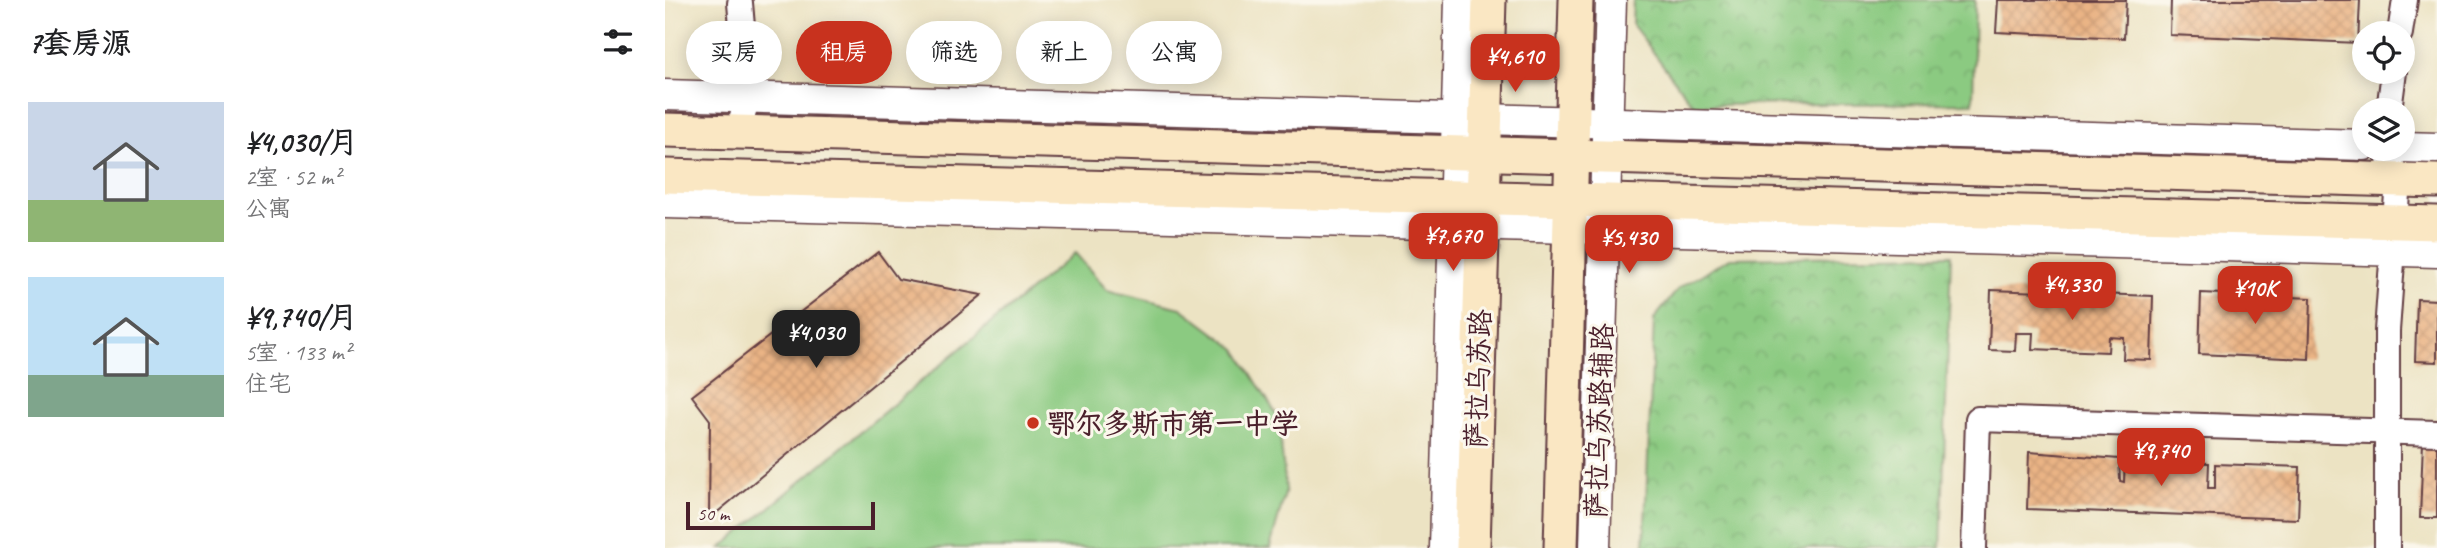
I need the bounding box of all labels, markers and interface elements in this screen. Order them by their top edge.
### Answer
chip: 买房 [686,21,782,84]
chip: 租房 [796,21,892,84]
chip: 筛选 [906,21,1002,84]
chip: 新上 [1016,21,1112,84]
chip: 公寓 [1126,21,1222,84]
map controls [2352,21,2415,161]
button: locate [2352,21,2415,84]
icon: filters [599,23,637,61]
text: 7套房源 [28,24,131,62]
pin: ¥4,610 [1458,34,1572,94]
text: ¥4,610 [1487,42,1543,71]
button: layers [2352,98,2415,161]
text: ¥4,030/月 [245,123,358,161]
icon: home [84,130,168,214]
text: 2室 · 52 m² [245,163,340,192]
text: 公寓 [245,194,291,223]
pin: ¥7,670 [1396,214,1510,273]
pin: ¥5,430 [1572,216,1686,275]
text: ¥7,670 [1425,221,1481,250]
text: ¥5,430 [1601,223,1657,252]
pin: ¥4,330 [2015,262,2129,322]
pin: ¥10K [2214,266,2296,326]
text: ¥4,330 [2044,270,2100,299]
text: ¥10K [2234,274,2276,303]
text: ¥9,740/月 [245,298,358,336]
icon: home [84,305,168,389]
street label: 萨拉乌苏路 [1458,308,1498,450]
pin: ¥4,030 [759,310,873,370]
text: ¥4,030 [788,318,844,347]
street label: 萨拉乌苏路辅路 [1578,322,1620,520]
text: 5室 · 133 m² [245,338,351,367]
text: 住宅 [245,369,291,398]
place label: 鄂尔多斯市第一中学 [1047,406,1299,441]
marker: 鄂尔多斯市第一中学 [1025,415,1041,431]
pin: ¥9,740 [2104,428,2218,488]
text: ¥9,740 [2133,436,2189,465]
scale bar [686,499,875,531]
text: 50 m [697,502,729,526]

